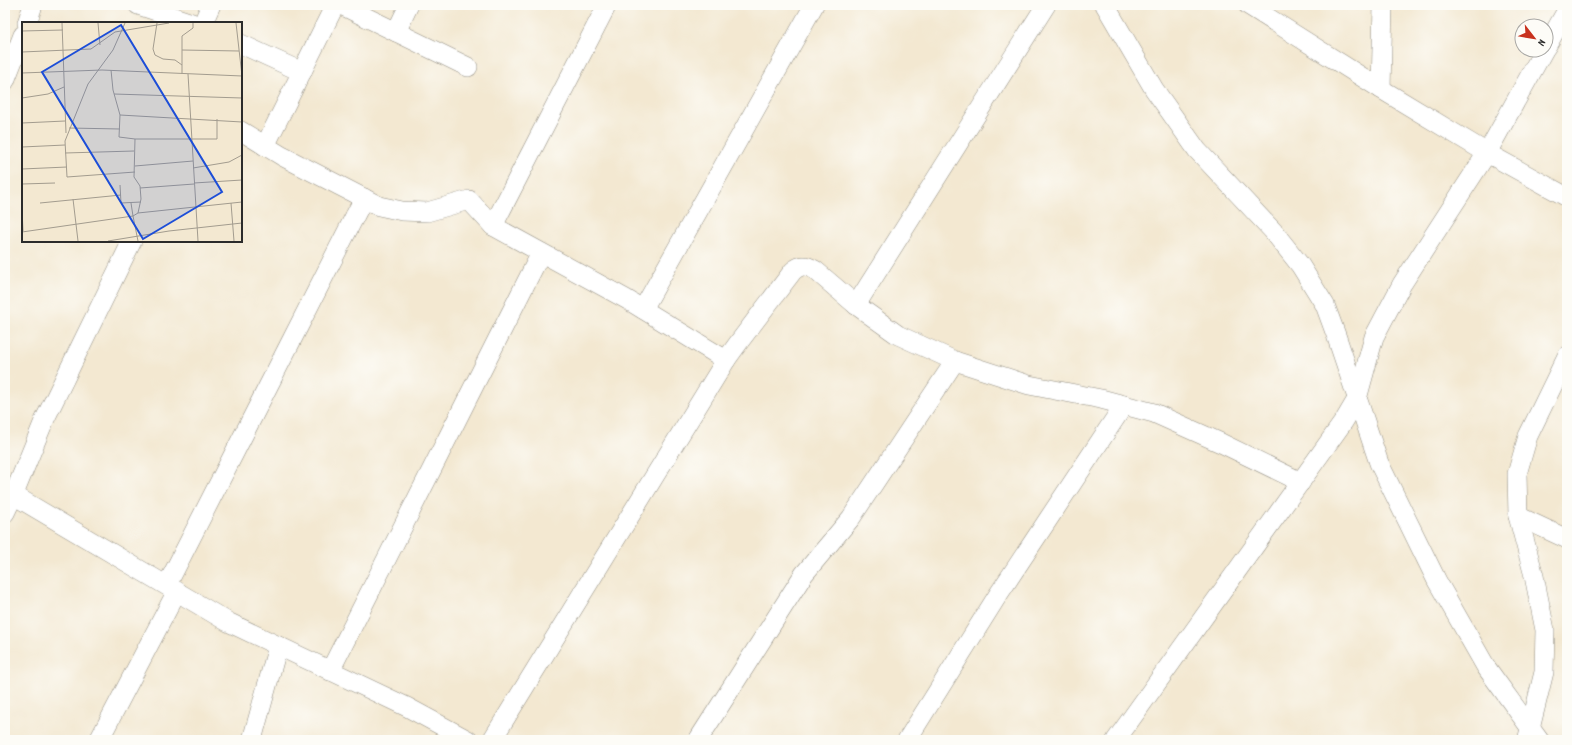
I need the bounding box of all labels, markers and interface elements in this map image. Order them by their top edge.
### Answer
north arrow [1514,18,1554,58]
inset map [22,22,242,242]
text: N [1532,36,1549,49]

